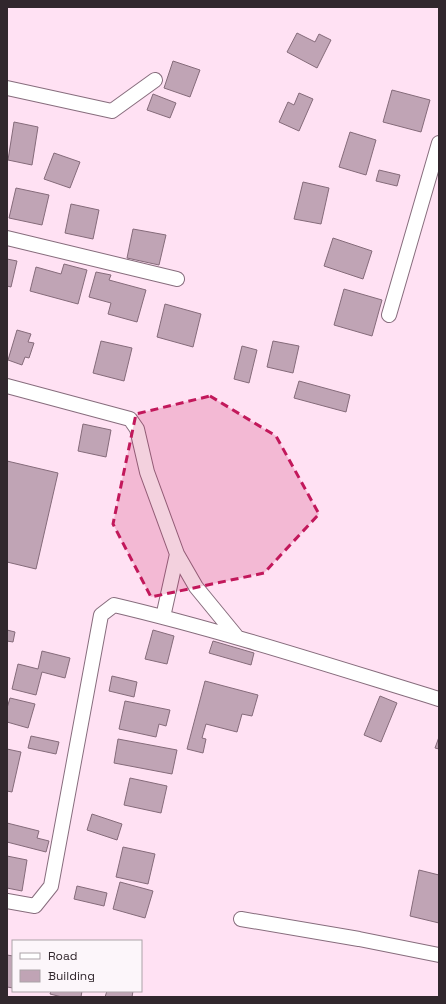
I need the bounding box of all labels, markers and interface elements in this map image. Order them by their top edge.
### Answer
legend [12,940,142,992]
text: Road [48,948,77,964]
text: Building [48,968,95,984]

